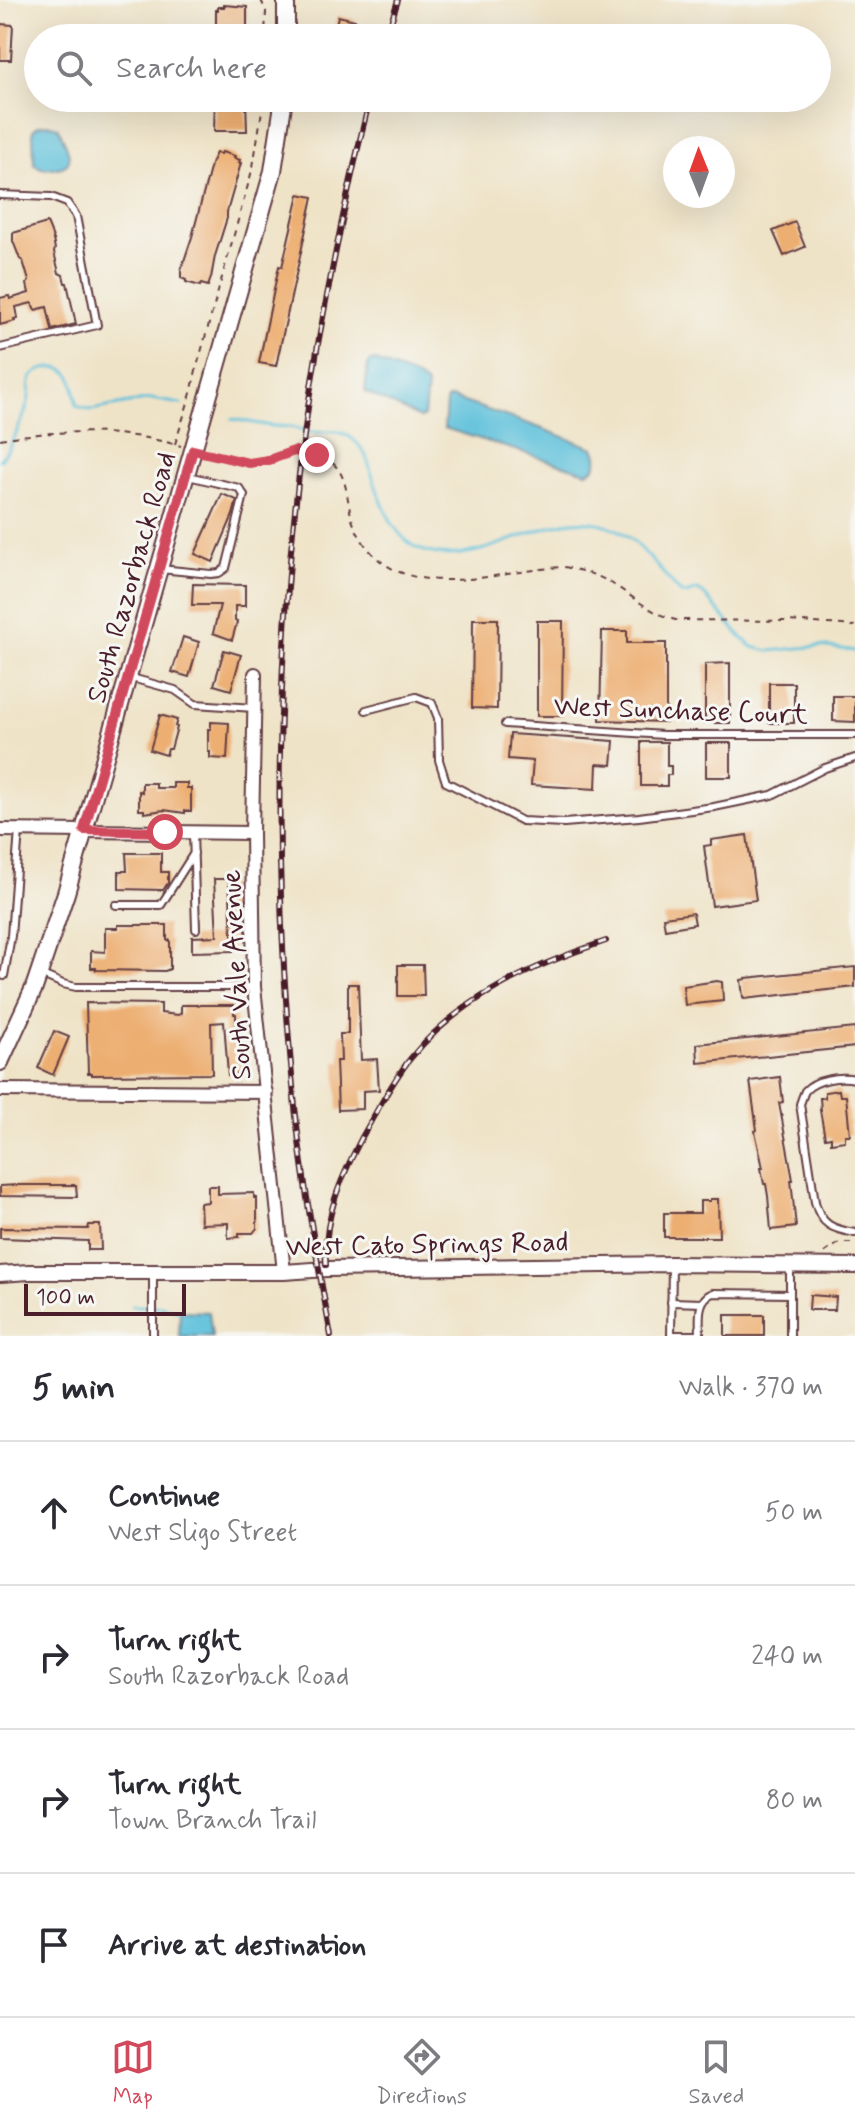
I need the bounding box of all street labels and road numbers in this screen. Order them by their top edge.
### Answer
street label: South Razorback Road [79,448,186,708]
street label: West Sunchase Court [553,689,809,734]
street label: South Vale Avenue [214,869,261,1081]
street label: West Cato Springs Road [285,1225,569,1266]

